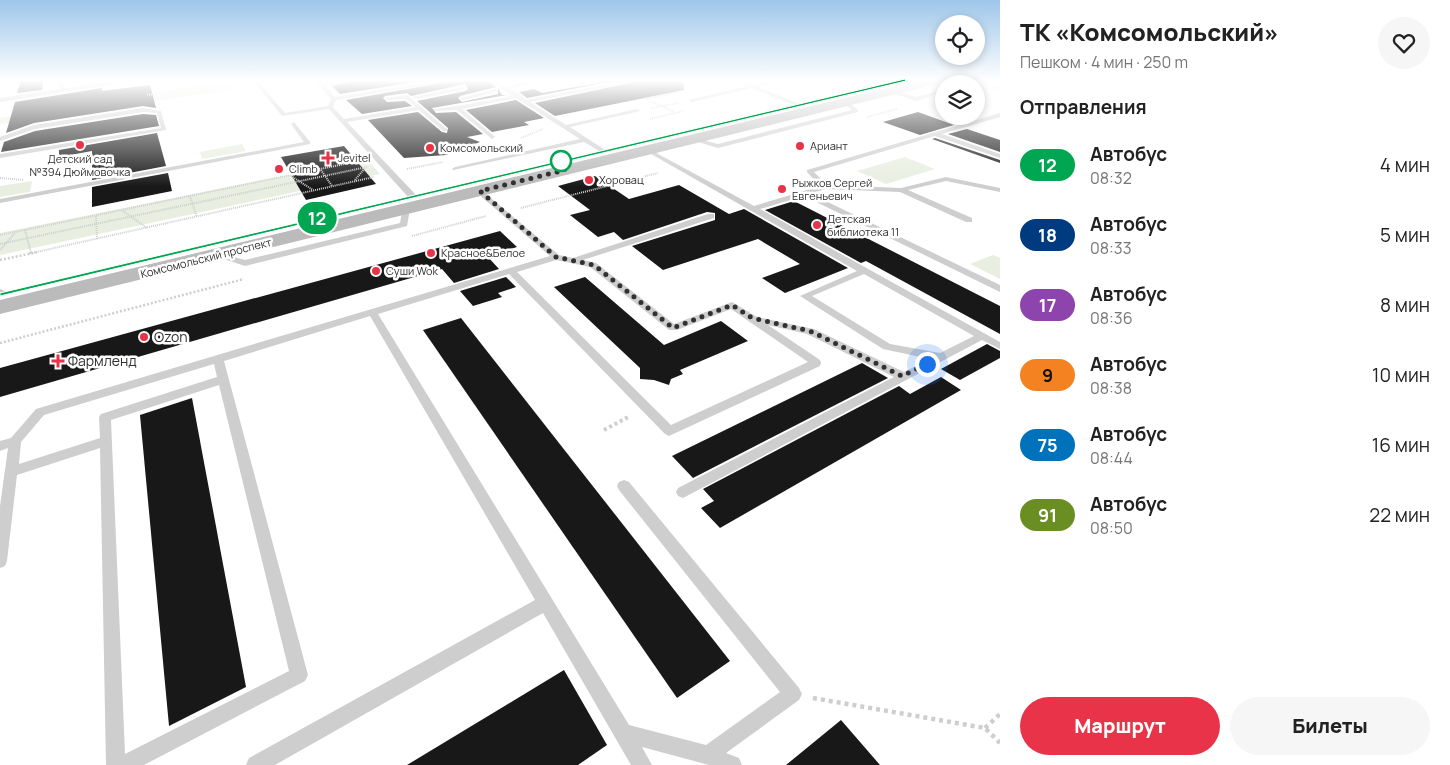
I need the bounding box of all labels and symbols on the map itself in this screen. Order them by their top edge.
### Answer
place label: Ариант [810,138,848,153]
marker: Детский сад №394 Дюймовочка [74,139,86,151]
place label: Комсомольский [440,140,523,155]
marker: Ариант [794,140,806,152]
marker: Комсомольский [424,142,436,154]
place label: Jevitel [338,150,371,165]
unlabelled marker [550,150,572,172]
place label: Детский сад №394 Дюймовочка [30,151,130,179]
marker: Jevitel [322,152,334,164]
place label: Climb [289,161,318,176]
marker: Climb [273,163,285,175]
place label: Хоровац [599,172,644,187]
marker: Хоровац [583,174,595,186]
place label: Рыжков Сергей Евгеньевич [792,175,872,203]
marker: Рыжков Сергей Евгеньевич [776,183,788,195]
line badge: 12 [294,202,340,234]
place label: Детская библиотека 11 [827,211,899,239]
marker: Детская библиотека 11 [811,219,823,231]
street label: Комсомольский проспект [139,234,273,281]
place label: Красное&Белое [441,245,526,260]
marker: Красное&Белое [425,247,437,259]
place label: Суши Wok [386,263,439,278]
marker: Суши Wok [370,265,382,277]
place label: Ozon [154,327,188,346]
marker: Ozon [138,331,150,343]
place label: Фармленд [68,351,137,370]
your location [915,352,940,377]
marker: Фармленд [52,355,64,367]

